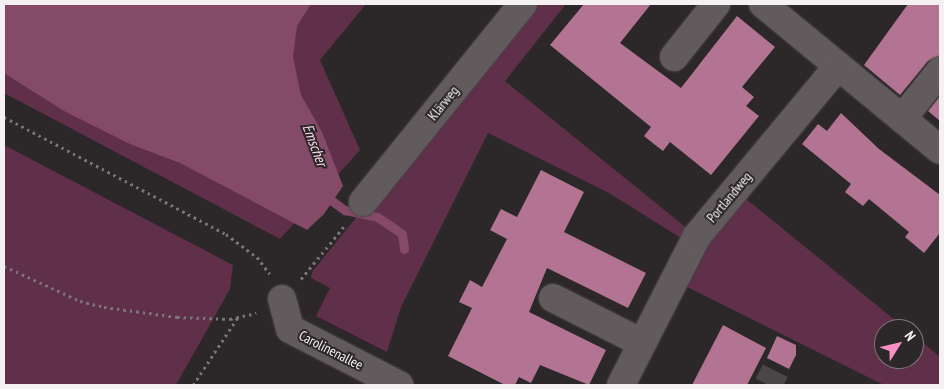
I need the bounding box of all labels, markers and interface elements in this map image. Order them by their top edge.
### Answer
street label: Klärweg [424,82,462,124]
water label: Emscher [299,121,331,169]
street label: Portlandweg [703,168,755,226]
north arrow [874,319,924,369]
street label: Carolinenallee [296,327,366,373]
text: N [901,327,920,344]

